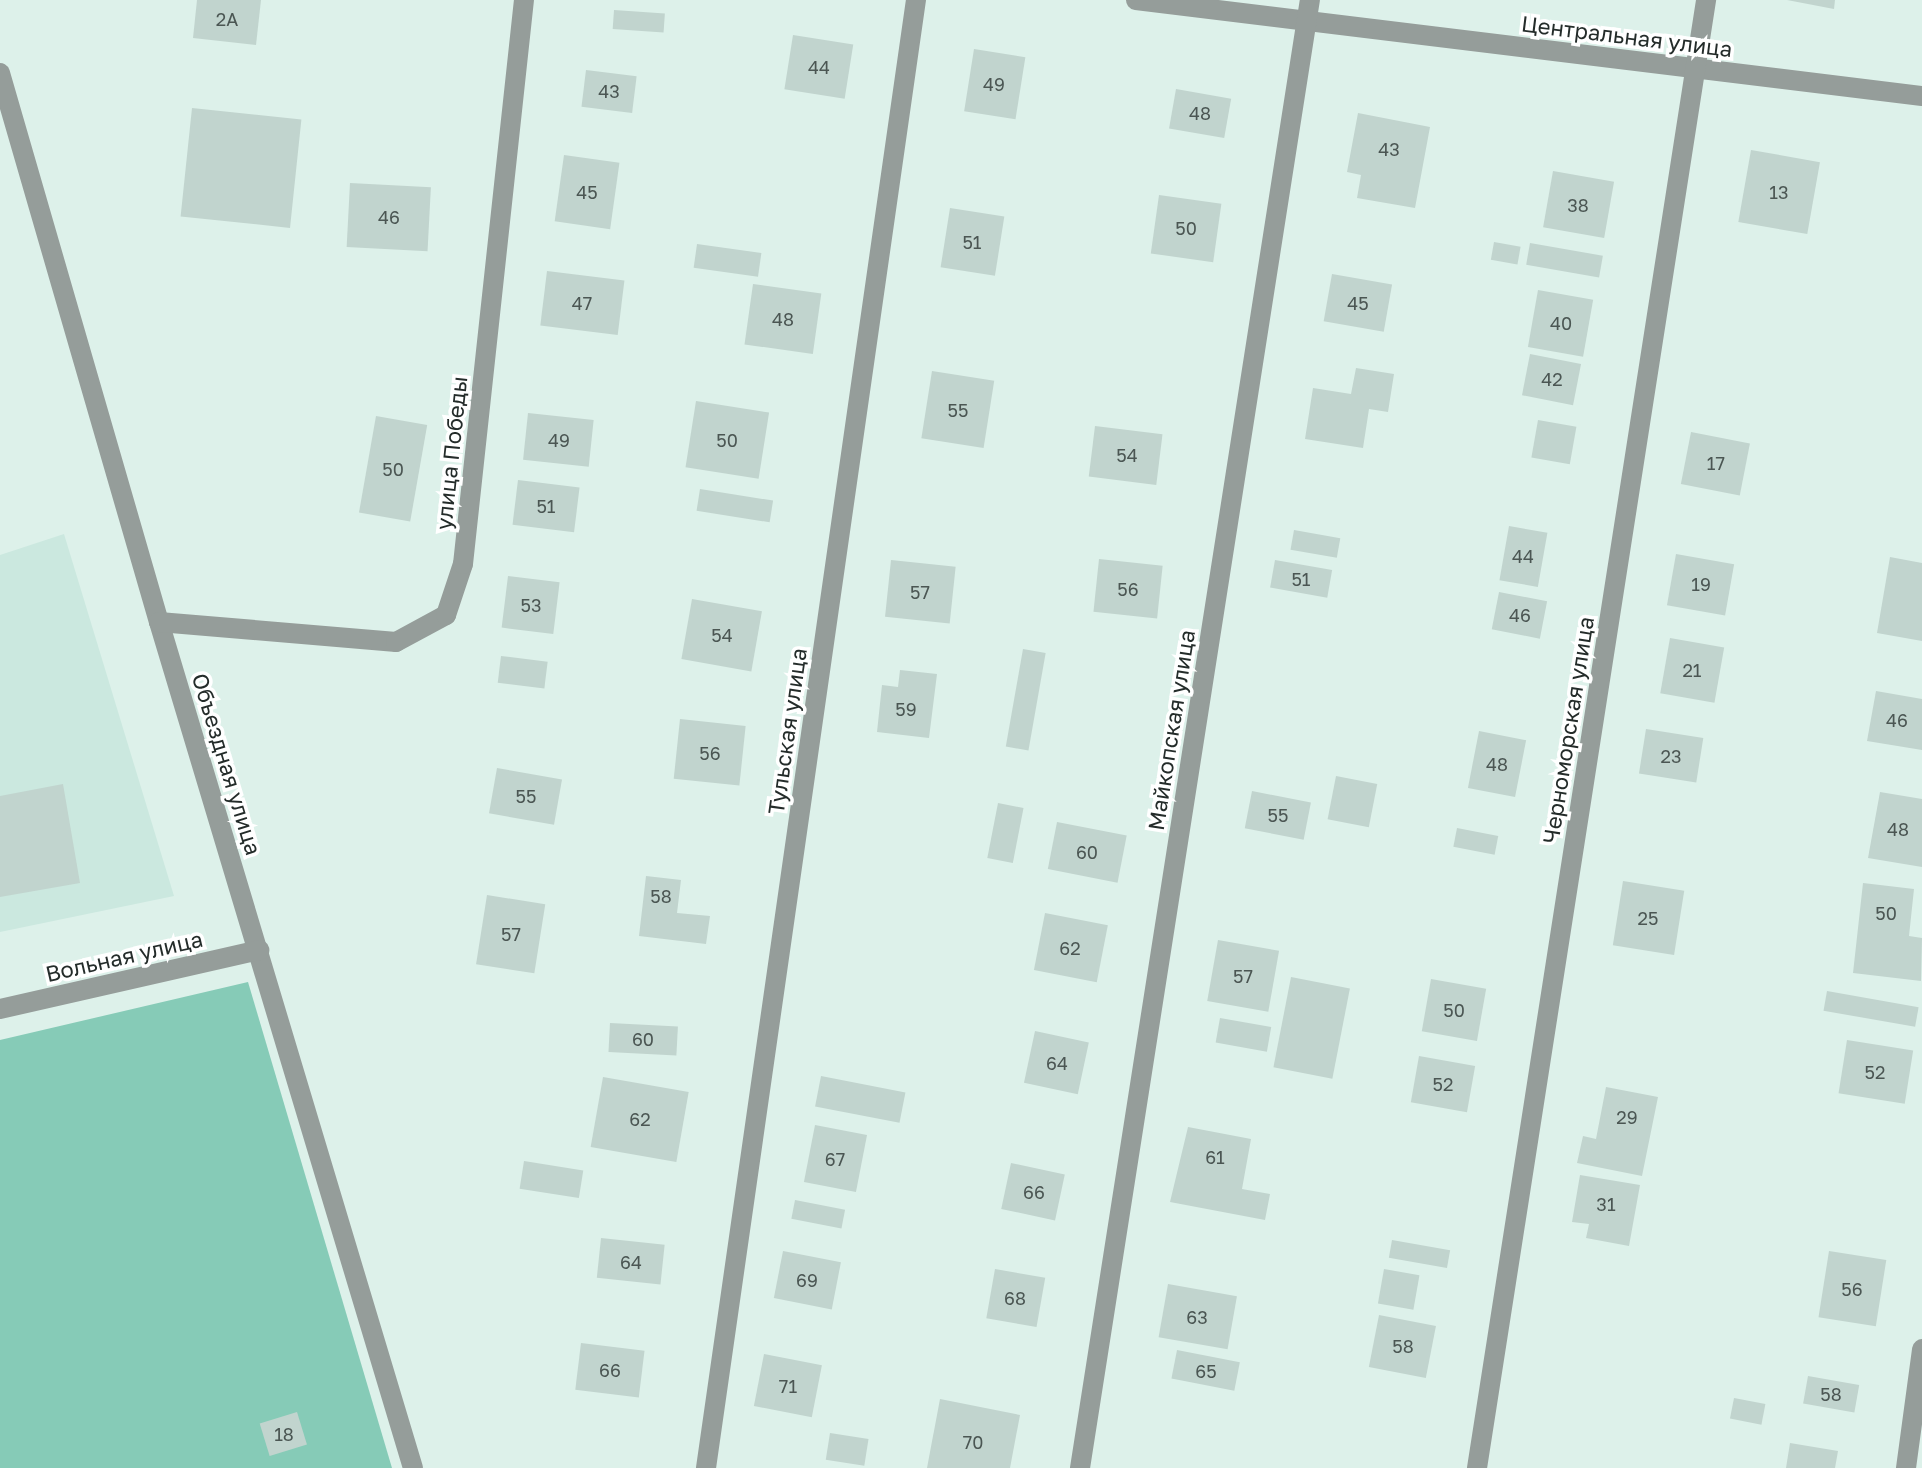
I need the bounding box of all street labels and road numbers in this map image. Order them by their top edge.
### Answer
street label: Центральная улица [1520,10,1734,62]
street label: улица Победы [430,375,472,531]
street label: Черноморская улица [1537,615,1599,845]
street label: Майкопская улица [1142,628,1200,832]
street label: Тульская улица [762,646,812,816]
street label: Объездная улица [187,670,267,858]
street label: Вольная улица [43,925,205,987]

